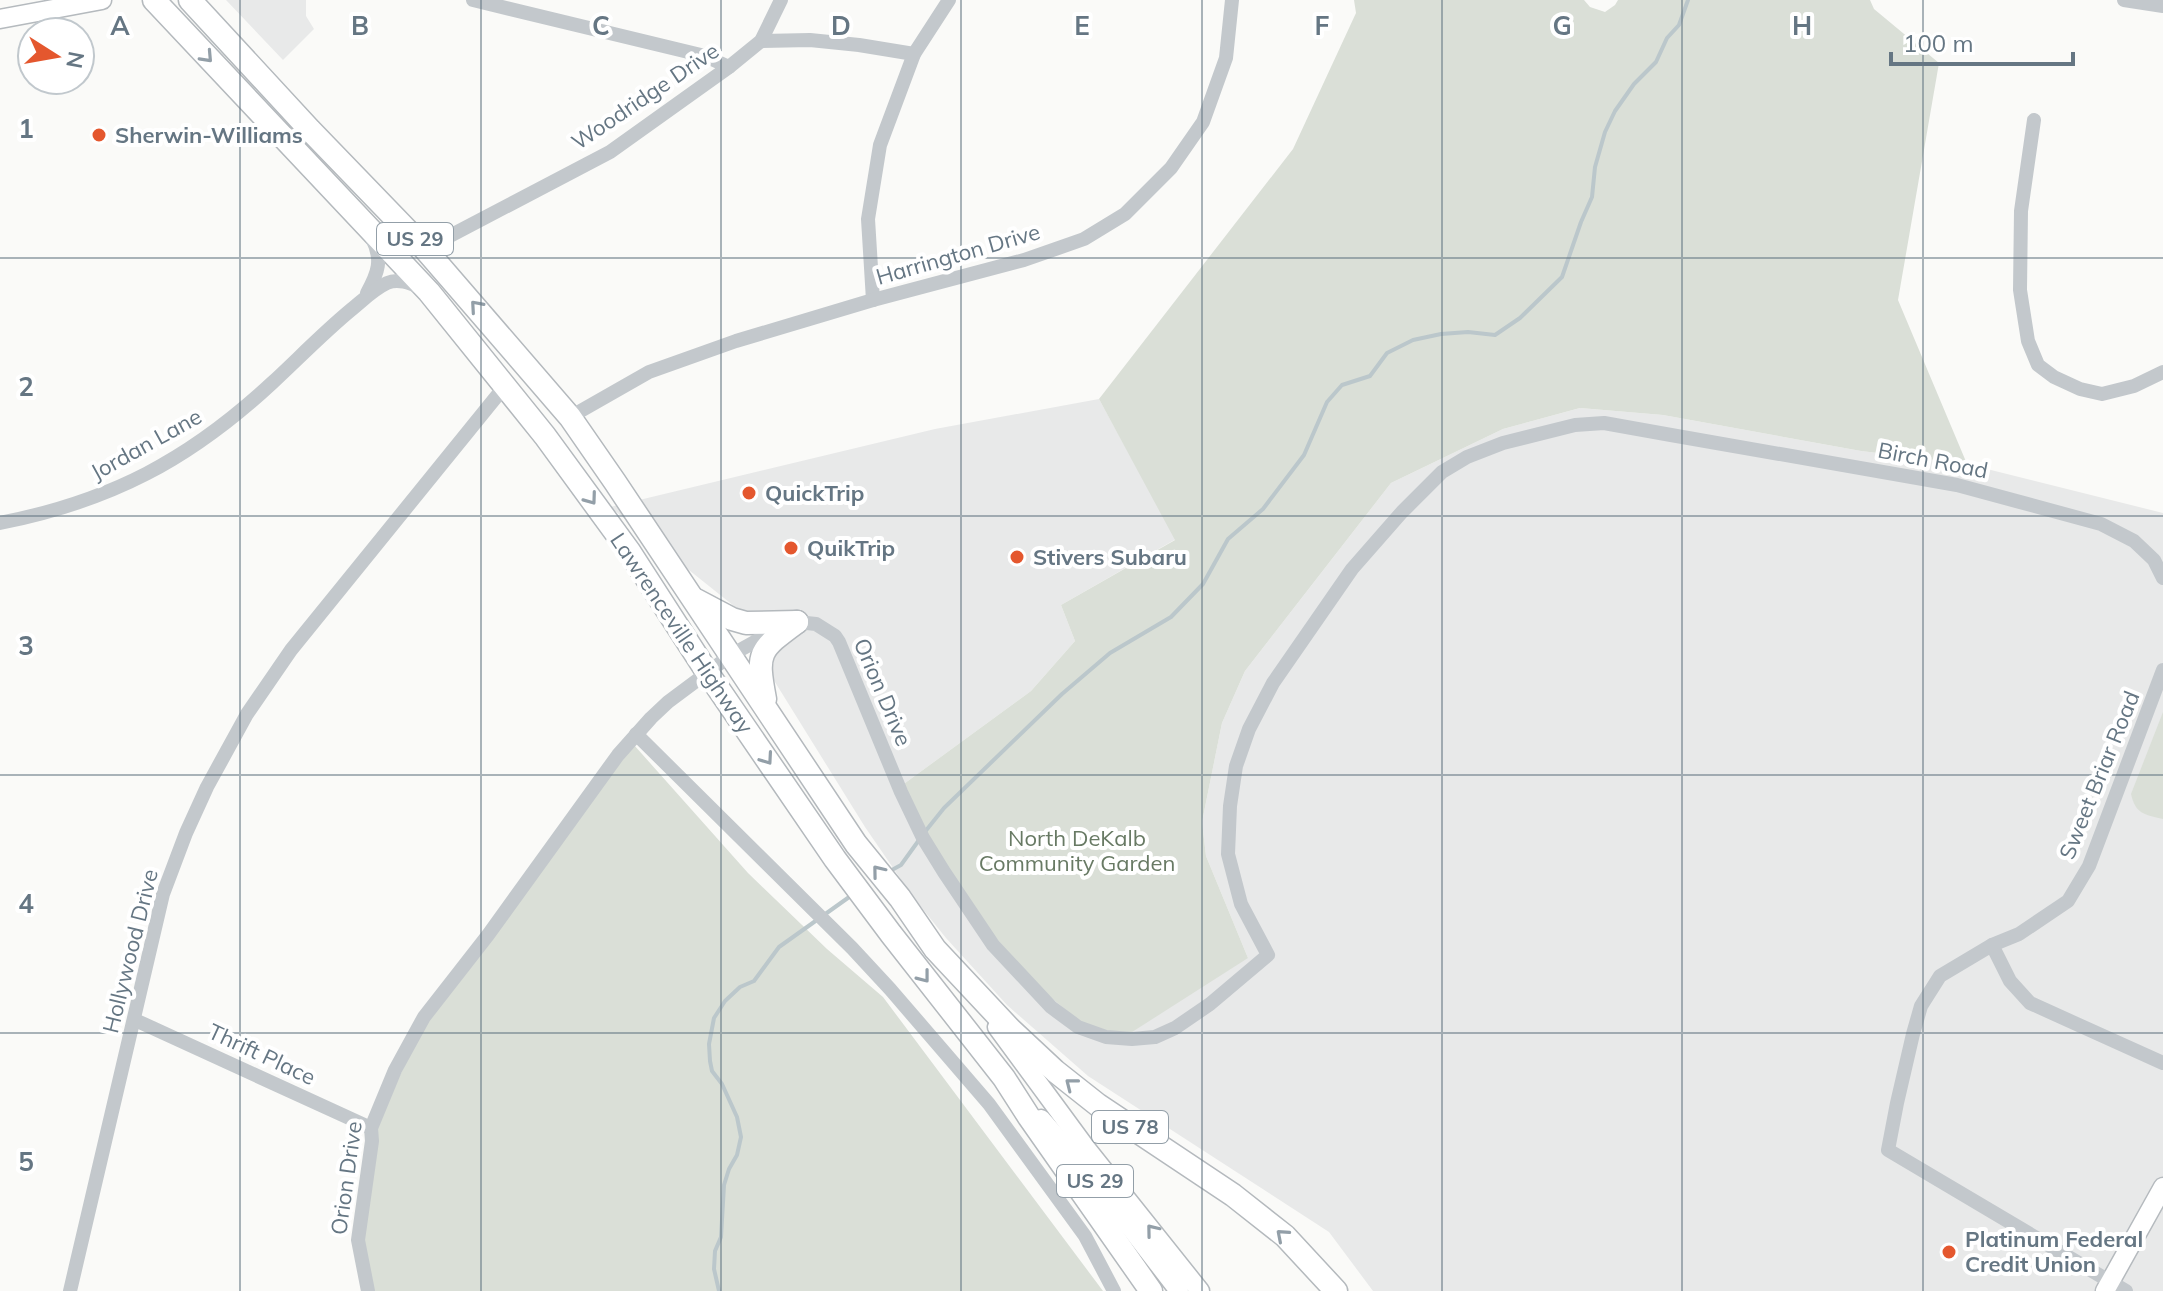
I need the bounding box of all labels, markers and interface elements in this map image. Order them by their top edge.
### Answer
text: A [110,9,130,42]
text: B [351,9,369,42]
text: C [592,9,610,42]
text: D [831,9,851,42]
text: E [1074,9,1090,42]
text: F [1315,9,1330,42]
text: G [1552,9,1572,42]
text: H [1792,9,1812,42]
north arrow [16,16,96,96]
scale bar [1891,16,2073,66]
text: 100 m [1903,28,1974,58]
street label: Woodridge Drive [566,36,724,156]
one-way arrow [198,48,212,62]
text: N [60,49,91,71]
text: 1 [18,112,34,145]
place label: Sherwin-Williams [115,121,303,149]
marker: Sherwin-Williams [90,126,108,144]
street label: Harrington Drive [873,217,1043,291]
road number: US 29 [377,223,453,255]
one-way arrow [471,301,485,316]
text: 2 [18,370,34,403]
street label: Jordan Lane [86,402,206,486]
street label: Birch Road [1876,436,1990,484]
place label: QuickTrip [765,479,864,507]
marker: QuickTrip [740,484,758,502]
one-way arrow [581,490,596,504]
street label: Lawrenceville Highway [604,527,760,739]
place label: QuikTrip [807,534,895,562]
marker: QuikTrip [782,539,800,557]
place label: Stivers Subaru [1033,543,1187,571]
marker: Stivers Subaru [1008,548,1026,566]
text: 3 [18,629,34,662]
street label: Orion Drive [848,634,918,750]
street label: Sweet Briar Road [2053,687,2145,863]
one-way arrow [757,751,772,765]
park label: North DeKalb Community Garden [979,824,1175,877]
one-way arrow [873,865,887,880]
street label: Hollywood Drive [96,866,164,1036]
text: 4 [18,887,34,920]
one-way arrow [915,968,929,983]
street label: Thrift Place [204,1017,320,1091]
one-way arrow [1065,1079,1080,1093]
road number: US 78 [1092,1111,1168,1143]
street label: Orion Drive [324,1119,368,1237]
text: 5 [18,1145,34,1178]
road number: US 29 [1057,1165,1133,1197]
one-way arrow [1147,1224,1161,1239]
place label: Platinum Federal Credit Union [1965,1225,2143,1278]
one-way arrow [1276,1230,1291,1245]
marker: Platinum Federal Credit Union [1940,1243,1958,1261]

